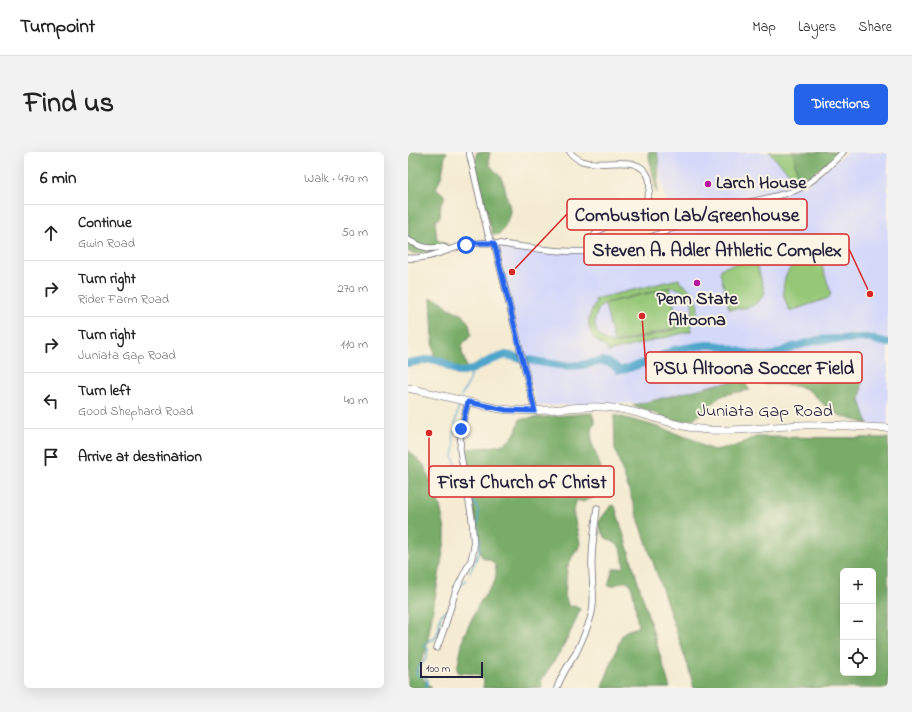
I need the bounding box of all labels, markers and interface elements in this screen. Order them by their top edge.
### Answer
text: Turnpoint [20,14,95,41]
text: Map [752,17,776,38]
text: Layers [798,17,836,38]
text: Share [858,17,892,38]
text: Find us [24,84,114,125]
button: Directions [794,84,888,125]
text: 6 min [40,166,76,191]
text: Walk · 470 m [304,169,368,188]
place label: Larch House [716,171,807,197]
marker: Larch House [703,179,713,189]
callout: Combustion Lab/Greenhouse [567,199,807,230]
text: Combustion Lab/Greenhouse [575,203,800,230]
text: Continue [78,212,132,234]
icon: ahead [40,222,62,244]
text: 50 m [342,223,368,242]
text: Gwin Road [78,234,135,253]
callout: Steven A. Adler Athletic Complex [584,234,849,265]
route start [457,236,475,254]
text: Steven A. Adler Athletic Complex [592,238,842,265]
text: Turn right [78,268,136,290]
icon: right [40,278,62,300]
marker: Penn State Altoona [692,278,702,288]
text: 270 m [337,279,368,298]
place label: Penn State Altoona [656,287,738,334]
text: Rider Farm Road [78,290,169,309]
text: Turn right [78,324,136,346]
icon: right [40,334,62,356]
text: 110 m [341,335,368,354]
text: Juniata Gap Road [78,346,176,365]
callout: PSU Altoona Soccer Field [646,352,862,383]
text: PSU Altoona Soccer Field [654,356,855,383]
text: Turn left [78,380,131,402]
icon: left [40,390,62,412]
text: 40 m [344,391,368,410]
street label: Juniata Gap Road [697,399,833,425]
text: Good Shephard Road [78,402,193,421]
route end [452,420,470,438]
icon: arrive [40,446,62,468]
text: Arrive at destination [78,446,202,468]
callout: First Church of Christ [429,466,614,497]
text: First Church of Christ [436,470,607,497]
map controls [840,568,876,676]
button: + [840,568,876,604]
button: − [840,604,876,640]
button: locate [840,640,876,676]
scale bar [420,660,483,679]
text: 100 m [426,661,450,677]

